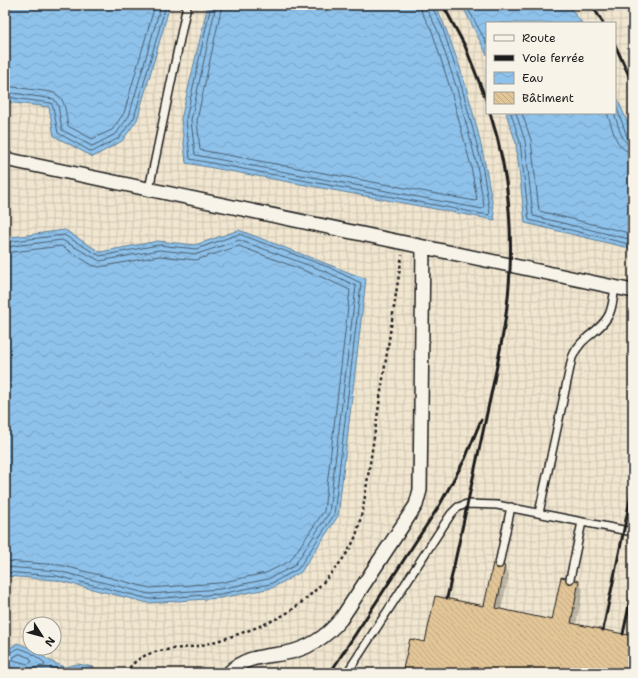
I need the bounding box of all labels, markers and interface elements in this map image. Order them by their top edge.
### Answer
legend [486,22,616,114]
text: Route [522,30,556,46]
text: Voie ferrée [522,50,585,66]
text: Eau [522,70,544,86]
text: Bâtiment [522,90,574,106]
north arrow [22,616,62,656]
text: N [41,634,58,650]

